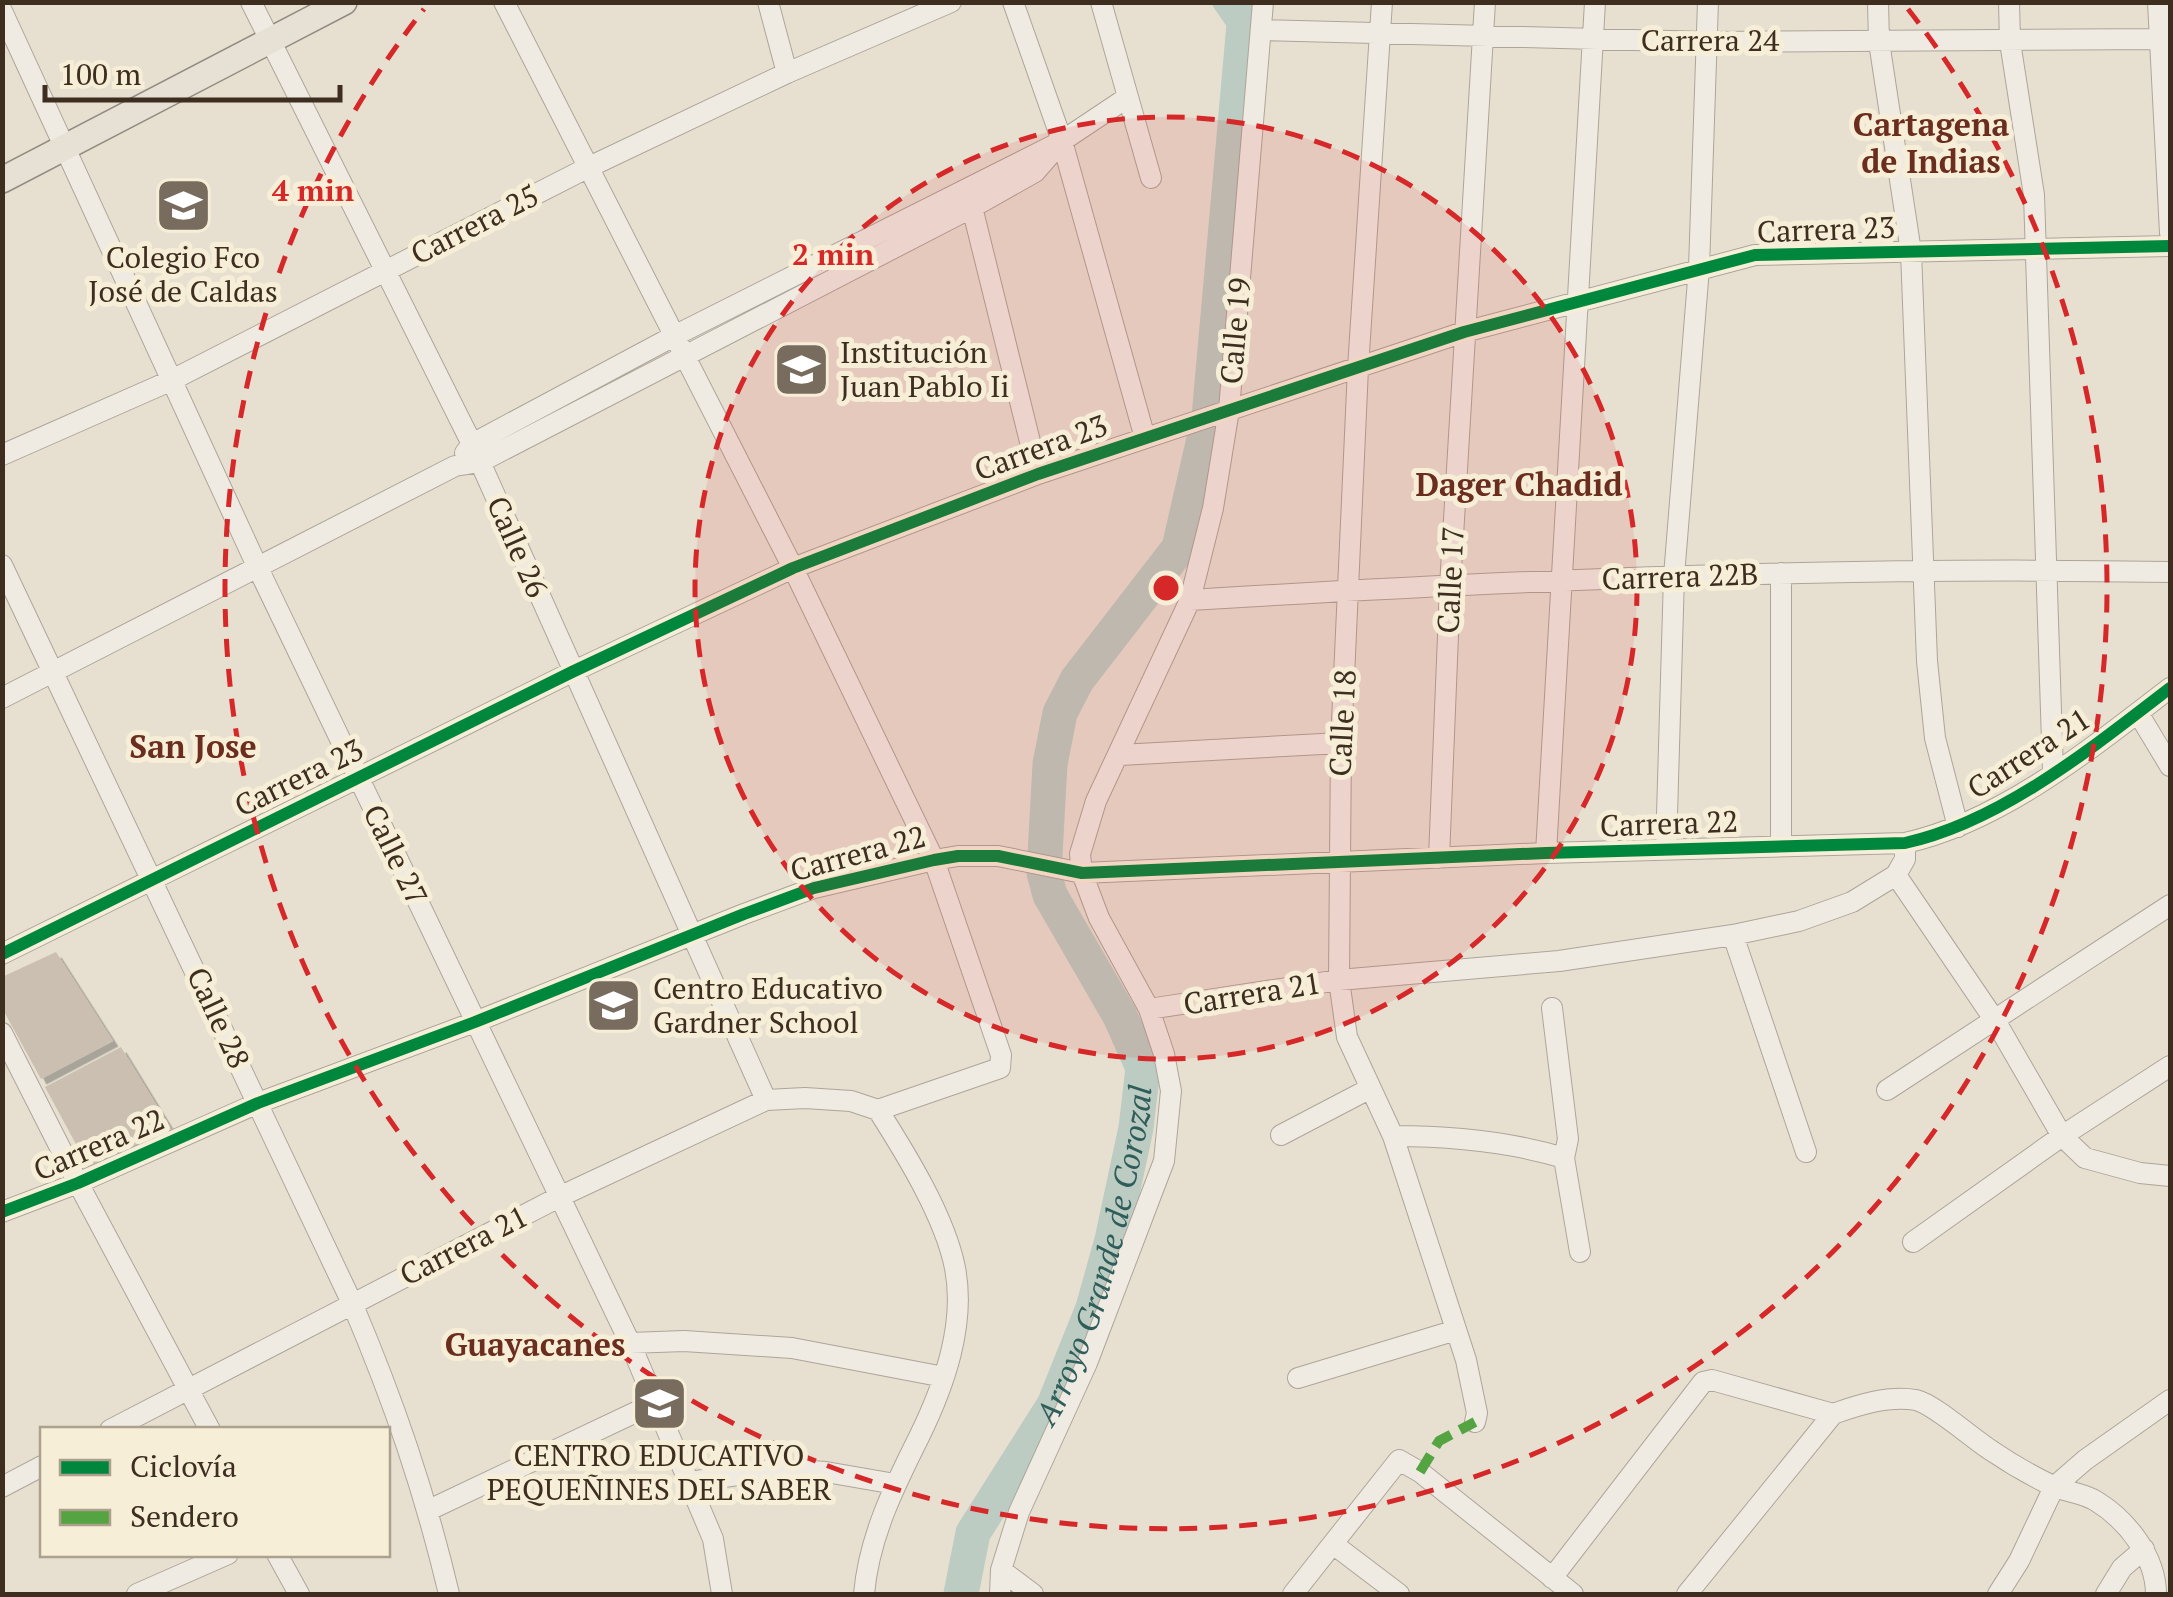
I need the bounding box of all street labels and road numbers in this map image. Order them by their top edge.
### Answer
street label: Carrera 24 [1641,20,1779,60]
street label: Carrera 25 [404,175,545,273]
street label: Carrera 23 [1756,207,1896,251]
street label: Calle 19 [1210,276,1260,386]
street label: Carrera 23 [969,405,1113,490]
street label: Calle 26 [478,490,558,604]
street label: Calle 17 [1427,526,1473,634]
street label: Carrera 22B [1601,553,1759,599]
street label: Calle 18 [1319,669,1365,777]
street label: Carrera 21 [1959,699,2097,808]
street label: Carrera 23 [228,729,370,825]
street label: Calle 27 [354,798,437,911]
street label: Carrera 22 [1599,801,1739,845]
street label: Carrera 22 [786,816,930,890]
street label: Calle 28 [178,961,260,1074]
street label: Carrera 21 [1180,962,1323,1024]
street label: Carrera 22 [27,1099,170,1190]
street label: Carrera 21 [393,1196,534,1294]

